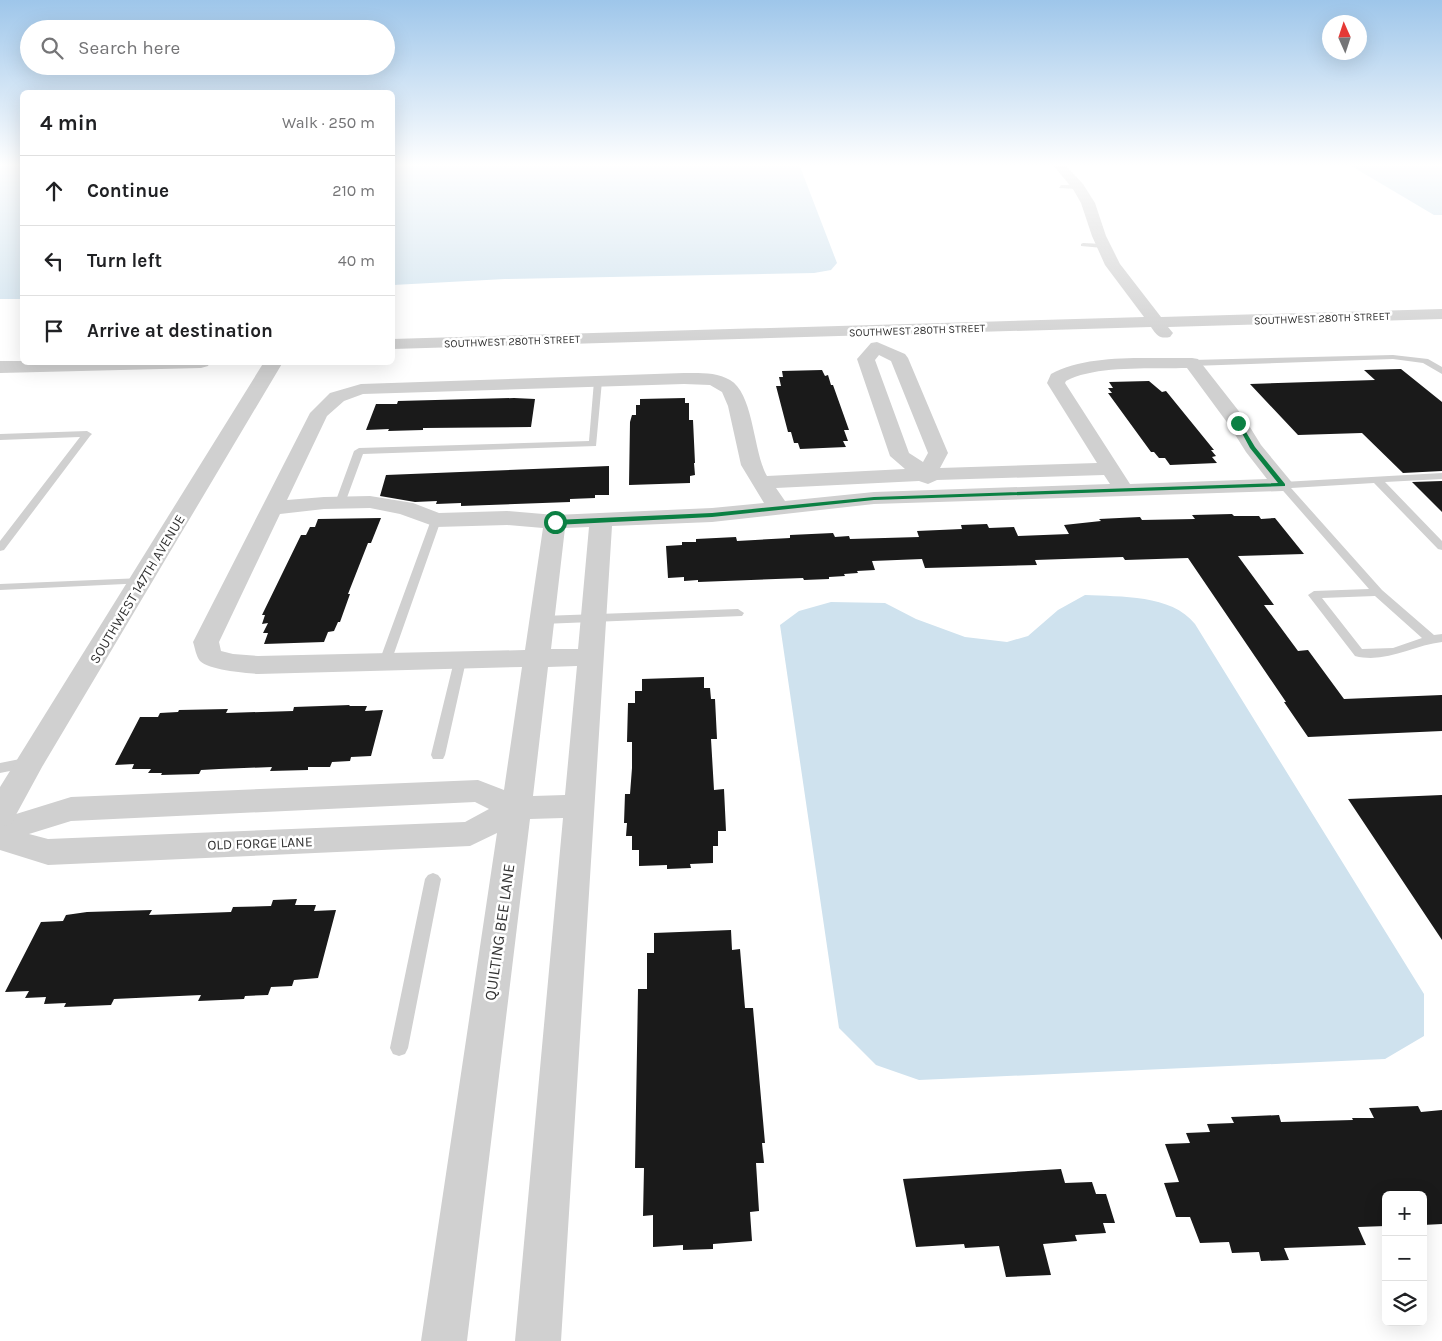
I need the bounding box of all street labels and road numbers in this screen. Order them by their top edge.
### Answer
street label: SOUTHWEST 280TH STREET [1254,310,1391,327]
street label: SOUTHWEST 280TH STREET [849,322,986,339]
street label: SOUTHWEST 280TH STREET [444,333,581,350]
street label: SOUTHWEST 147TH AVENUE [86,512,189,667]
street label: OLD FORGE LANE [207,833,313,854]
street label: QUILTING BEE LANE [480,862,519,1002]

